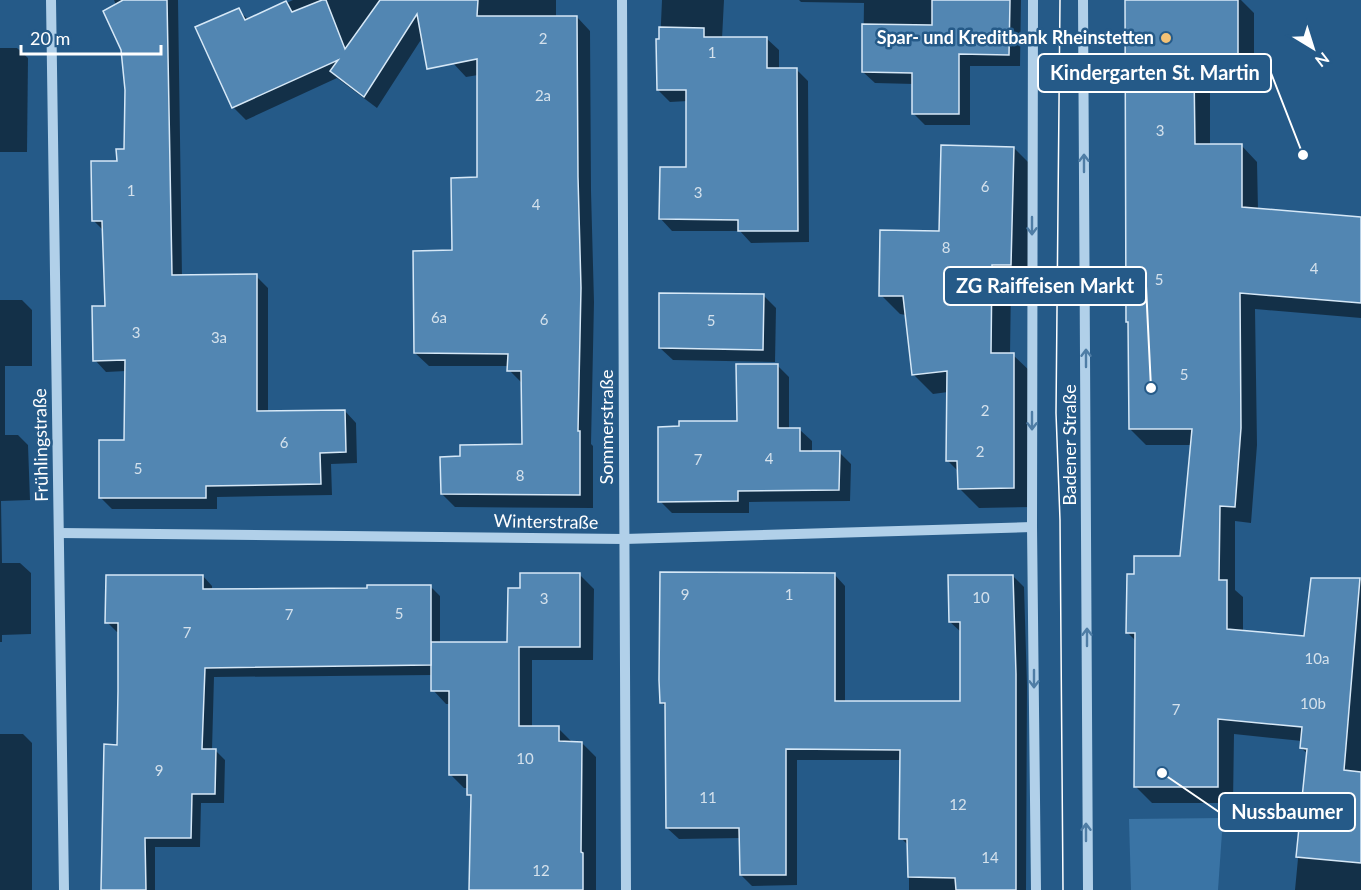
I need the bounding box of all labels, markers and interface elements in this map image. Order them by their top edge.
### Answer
scale bar [21,18,160,56]
north arrow [1283,18,1343,78]
place label: Spar- und Kreditbank Rheinstetten [877,26,1154,48]
text: 20 m [30,27,70,49]
house number: 2 [539,29,547,47]
marker: Spar- und Kreditbank Rheinstetten [1159,31,1173,45]
house number: 1 [708,43,716,61]
text: N [1312,49,1333,71]
callout: Kindergarten St. Martin [1038,54,1271,92]
text: Kindergarten St. Martin [1050,60,1260,84]
house number: 2a [535,86,551,104]
house number: 3 [1156,121,1164,139]
one-way arrow [1078,153,1090,173]
house number: 6 [981,177,990,195]
house number: 1 [127,181,135,199]
house number: 3 [694,183,702,201]
house number: 4 [532,195,541,213]
one-way arrow [1026,216,1038,236]
house number: 8 [942,238,950,256]
house number: 4 [1310,259,1319,277]
callout: ZG Raiffeisen Markt [944,267,1146,305]
house number: 5 [1155,270,1163,288]
text: ZG Raiffeisen Markt [956,273,1135,297]
house number: 6a [431,308,447,326]
house number: 6 [540,310,549,328]
house number: 5 [707,311,715,329]
house number: 3 [132,323,140,341]
house number: 3a [211,328,227,346]
one-way arrow [1080,348,1092,368]
house number: 5 [1180,365,1188,383]
street label: Sommerstraße [595,369,617,485]
street label: Badener Straße [1058,384,1080,506]
street label: Frühlingstraße [28,388,52,502]
house number: 2 [981,401,989,419]
one-way arrow [1026,411,1038,431]
house number: 6 [280,433,289,451]
house number: 2 [976,442,984,460]
house number: 4 [765,449,774,467]
house number: 7 [694,450,703,468]
house number: 5 [134,459,142,477]
house number: 8 [516,466,524,484]
street label: Winterstraße [493,509,599,533]
house number: 9 [681,585,689,603]
house number: 1 [785,585,793,603]
house number: 10 [972,588,990,606]
house number: 3 [540,589,548,607]
house number: 5 [395,604,403,622]
house number: 7 [285,605,294,623]
house number: 7 [183,623,192,641]
one-way arrow [1081,627,1093,647]
house number: 10a [1305,649,1329,667]
one-way arrow [1028,669,1039,689]
house number: 10b [1300,694,1326,712]
house number: 7 [1172,700,1181,718]
house number: 10 [516,749,534,767]
house number: 9 [155,761,163,779]
house number: 11 [699,788,717,806]
callout: Nussbaumer [1219,793,1355,831]
house number: 12 [949,795,967,813]
text: Nussbaumer [1231,799,1343,823]
one-way arrow [1080,822,1092,842]
house number: 14 [981,848,999,866]
house number: 12 [532,861,550,879]

